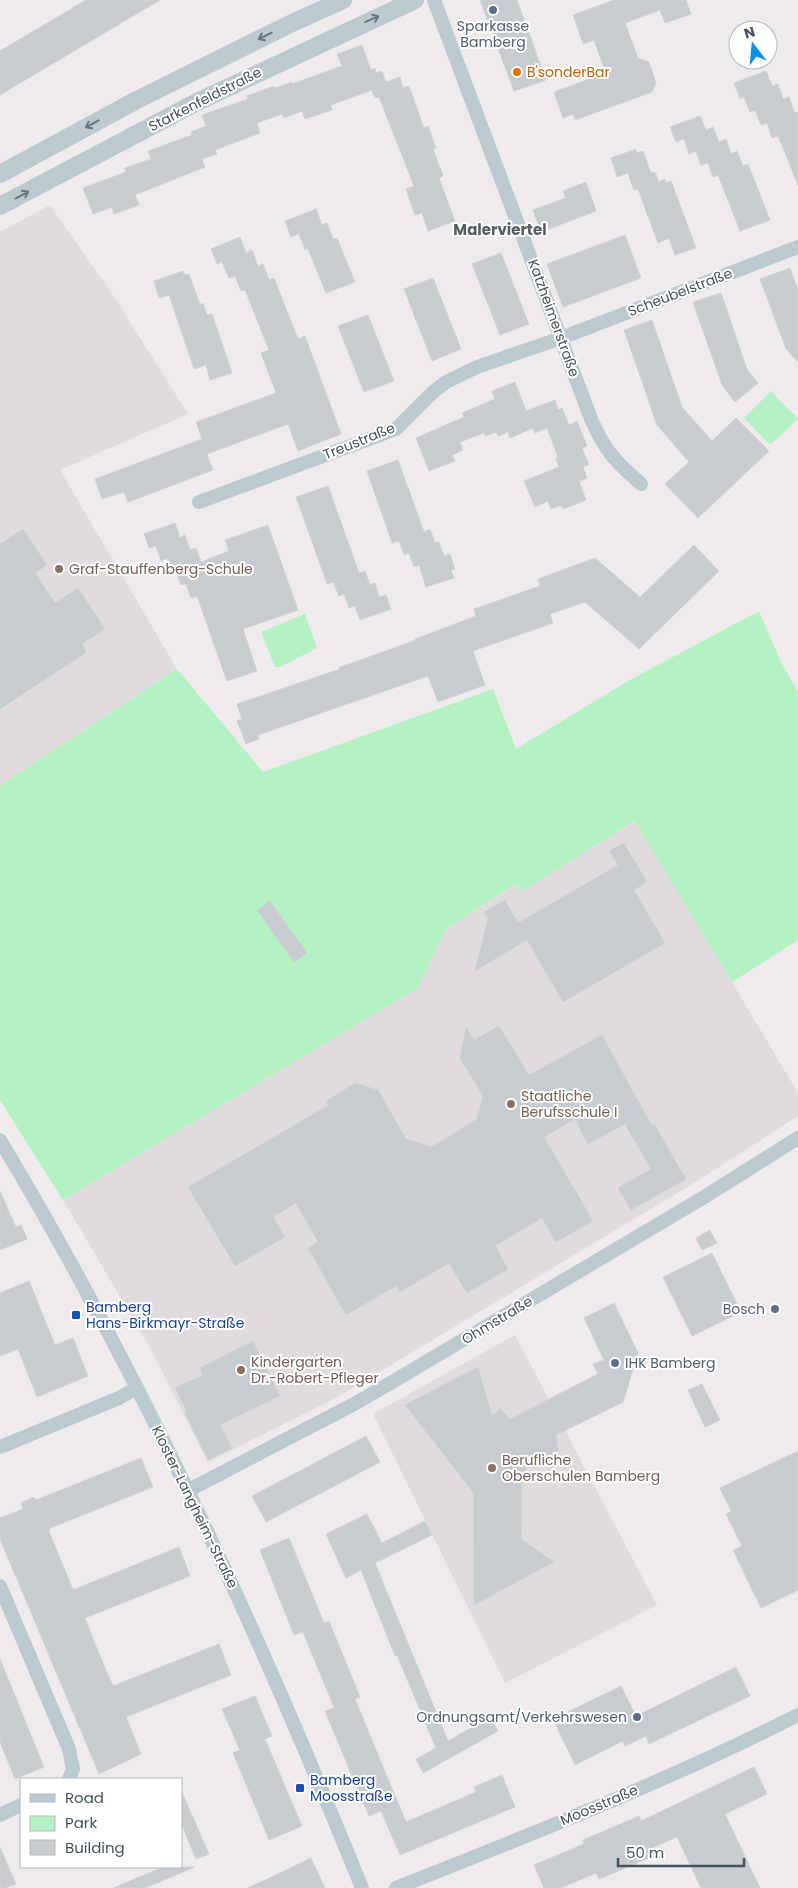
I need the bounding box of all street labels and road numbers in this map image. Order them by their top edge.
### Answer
street label: Starkenfeldstraße [145,62,265,136]
street label: Katzheimerstraße [523,256,585,380]
street label: Scheubelstraße [625,263,735,321]
street label: Treustraße [320,417,398,464]
street label: Ohmstraße [458,1291,537,1349]
street label: Kloster-Langheim-Straße [147,1423,243,1592]
street label: Moosstraße [557,1780,641,1830]

